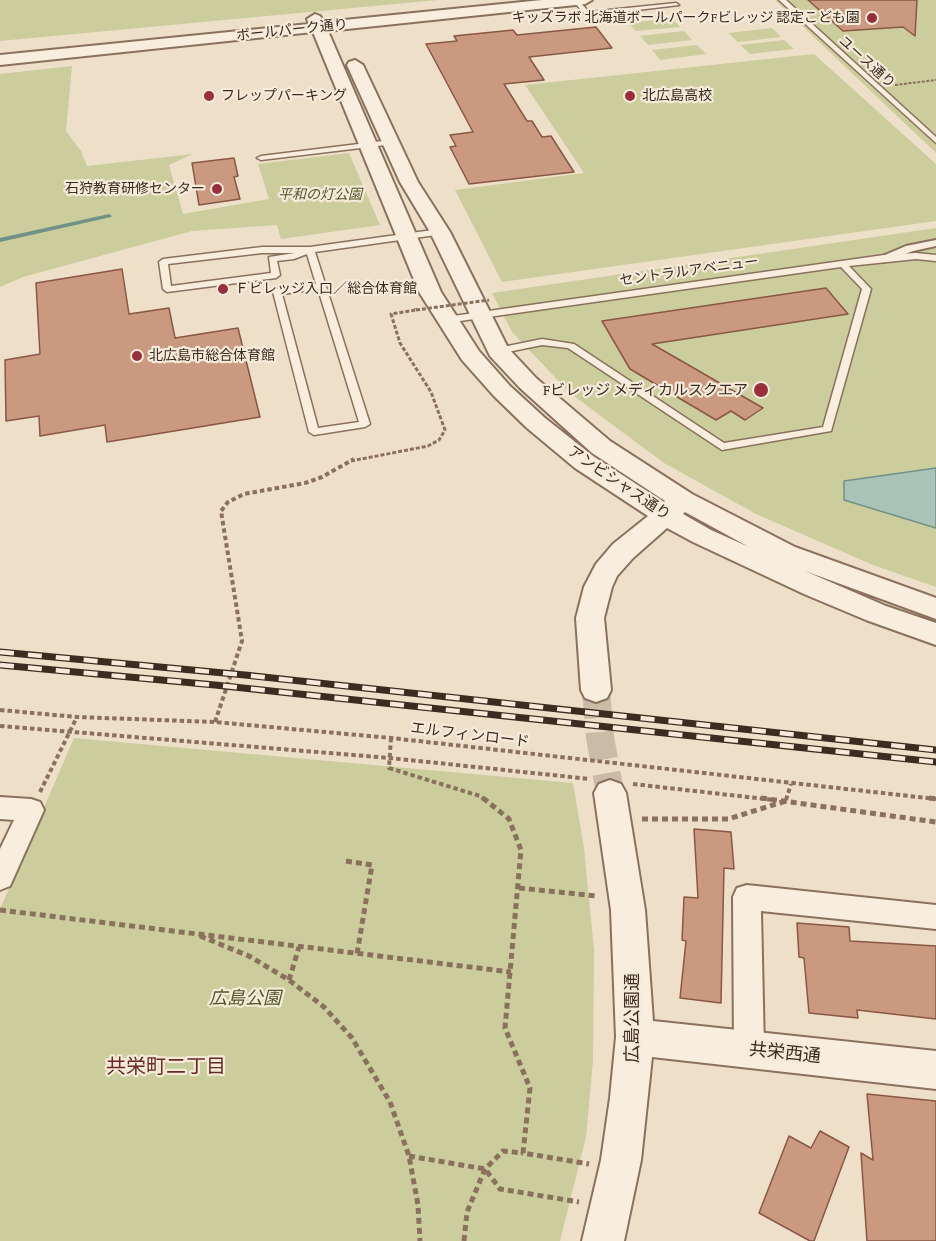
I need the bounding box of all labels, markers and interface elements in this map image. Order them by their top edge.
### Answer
place label: キッズラボ 北海道ボールパークFビレッジ 認定こども園 [512,10,860,26]
marker: キッズラボ 北海道ボールパークFビレッジ 認定こども園 [865,11,879,25]
street label: ボールパーク通り [235,16,349,44]
street label: ユース通り [835,32,899,92]
place label: フレップパーキング [221,88,347,104]
place label: 北広島高校 [642,88,712,104]
marker: フレップパーキング [202,89,216,103]
marker: 北広島高校 [623,89,637,103]
place label: 石狩教育研修センター [65,181,205,197]
marker: 石狩教育研修センター [210,182,224,196]
park label: 平和の灯公園 [278,187,362,203]
street label: セントラルアベニュー [619,253,759,289]
place label: Ｆビレッジ入口／総合体育館 [235,281,417,297]
marker: Ｆビレッジ入口／総合体育館 [216,282,230,296]
place label: 北広島市総合体育館 [149,348,275,364]
marker: 北広島市総合体育館 [130,349,144,363]
place label: Fビレッジ メディカルスクエア [543,381,748,399]
marker: Fビレッジ メディカルスクエア [752,381,770,399]
street label: アンビシャス通り [564,442,674,524]
street label: エルフィンロード [409,719,531,751]
street label: 広島公園通 [621,973,643,1063]
park label: 広島公園 [209,987,281,1009]
street label: 共栄西通 [748,1038,822,1068]
district label: 共栄町二丁目 [106,1055,226,1079]

